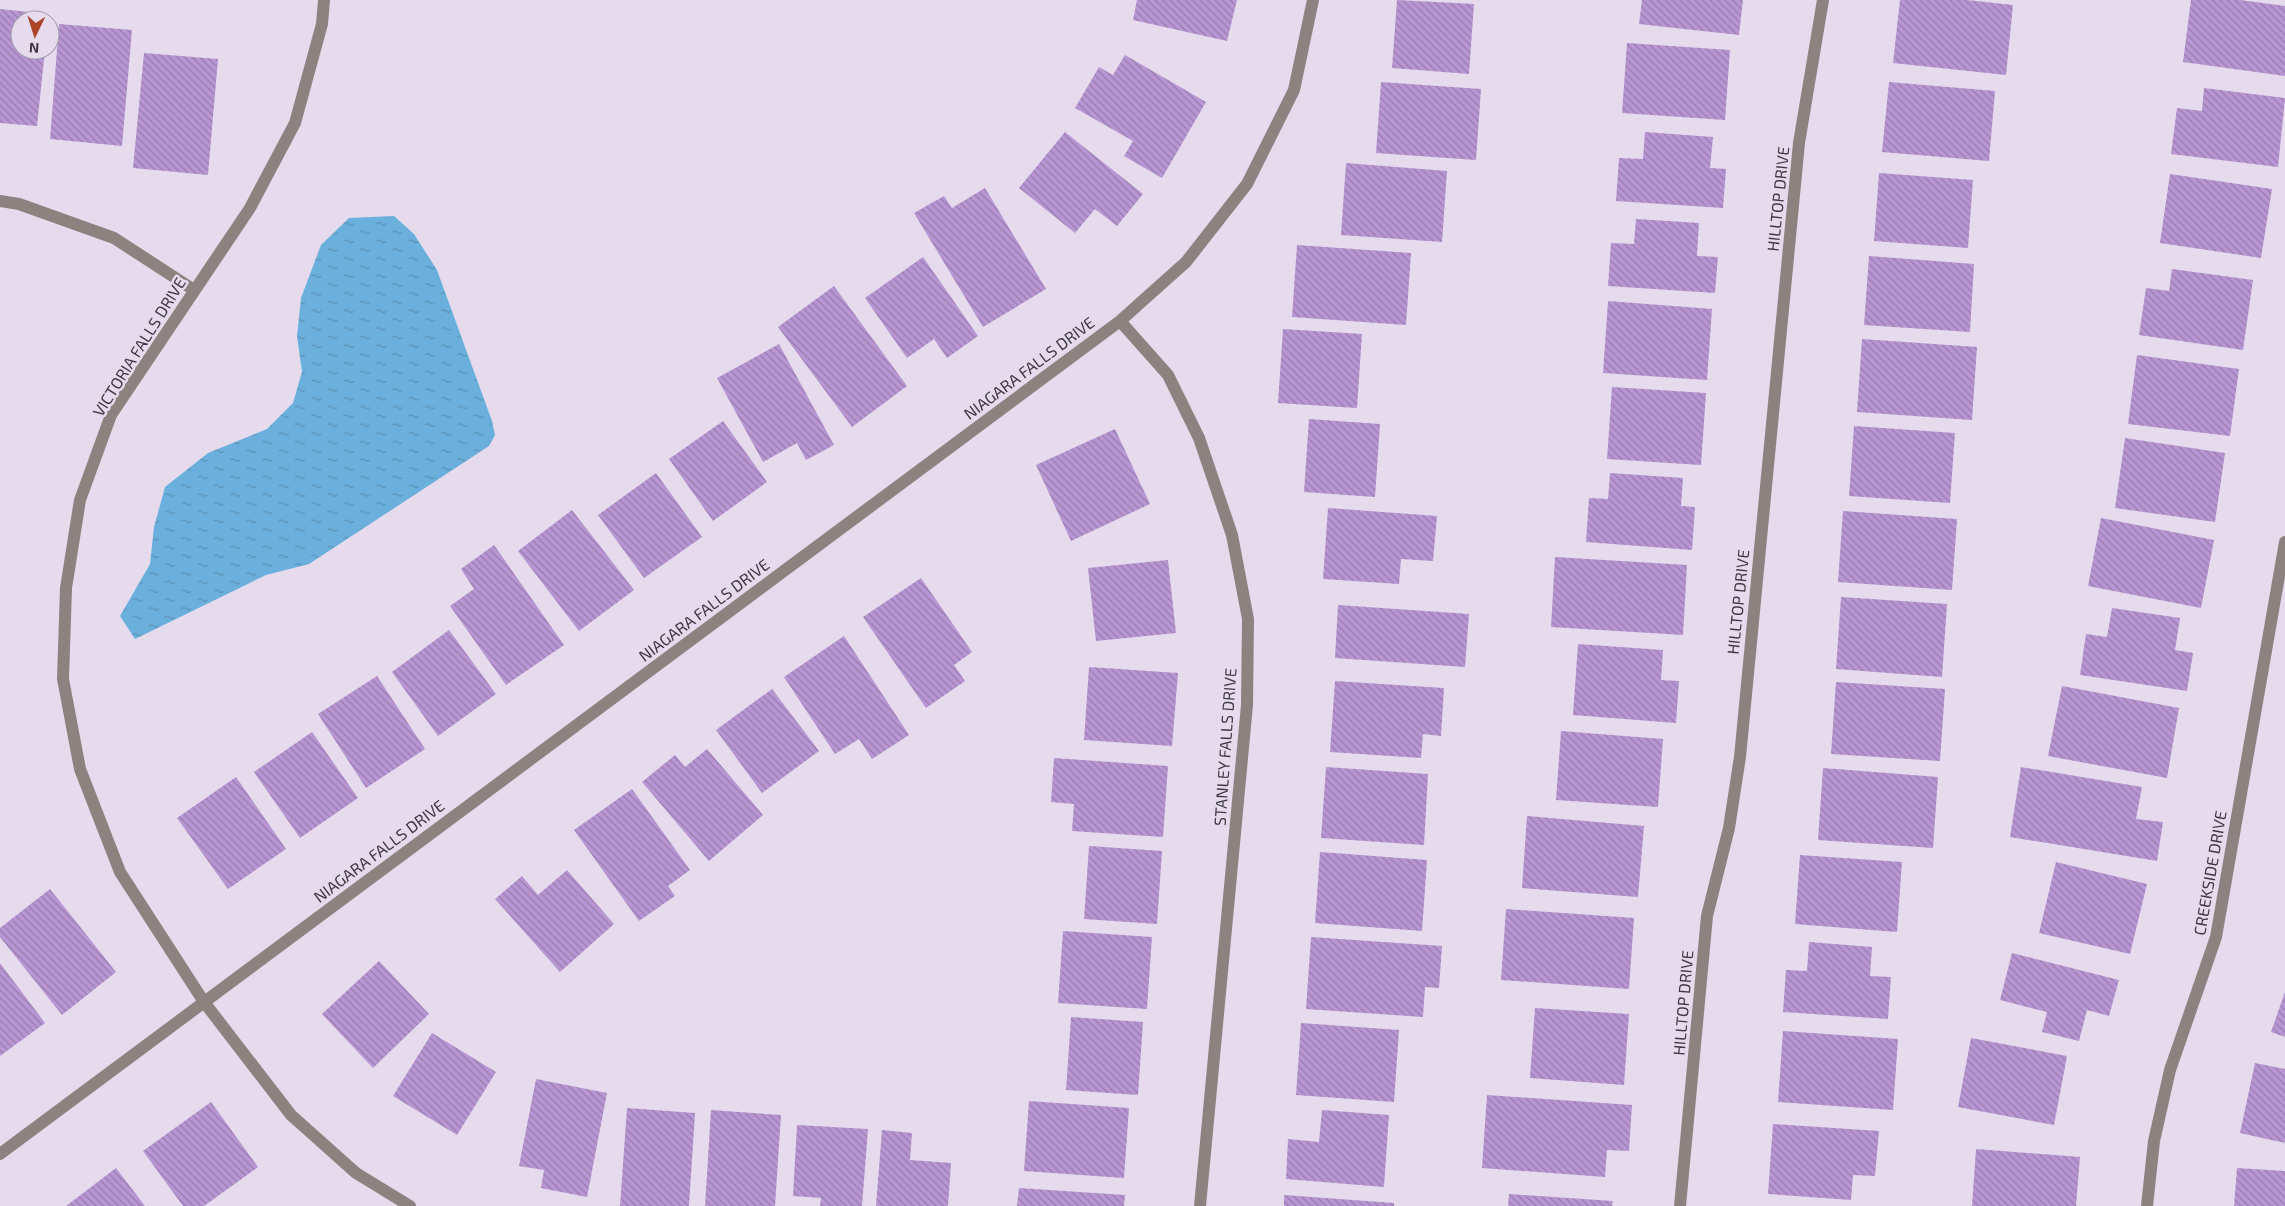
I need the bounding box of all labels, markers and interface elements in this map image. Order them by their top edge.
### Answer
north arrow [10,10,60,60]
text: N [28,40,40,57]
street label: HILLTOP DRIVE [1763,145,1792,252]
street label: VICTORIA FALLS DRIVE [88,274,189,420]
street label: NIAGARA FALLS DRIVE [960,312,1098,423]
street label: HILLTOP DRIVE [1723,548,1752,655]
street label: NIAGARA FALLS DRIVE [635,554,773,665]
street label: STANLEY FALLS DRIVE [1210,667,1239,827]
street label: NIAGARA FALLS DRIVE [310,795,448,906]
street label: CREEKSIDE DRIVE [2189,809,2230,937]
street label: HILLTOP DRIVE [1668,950,1697,1056]

